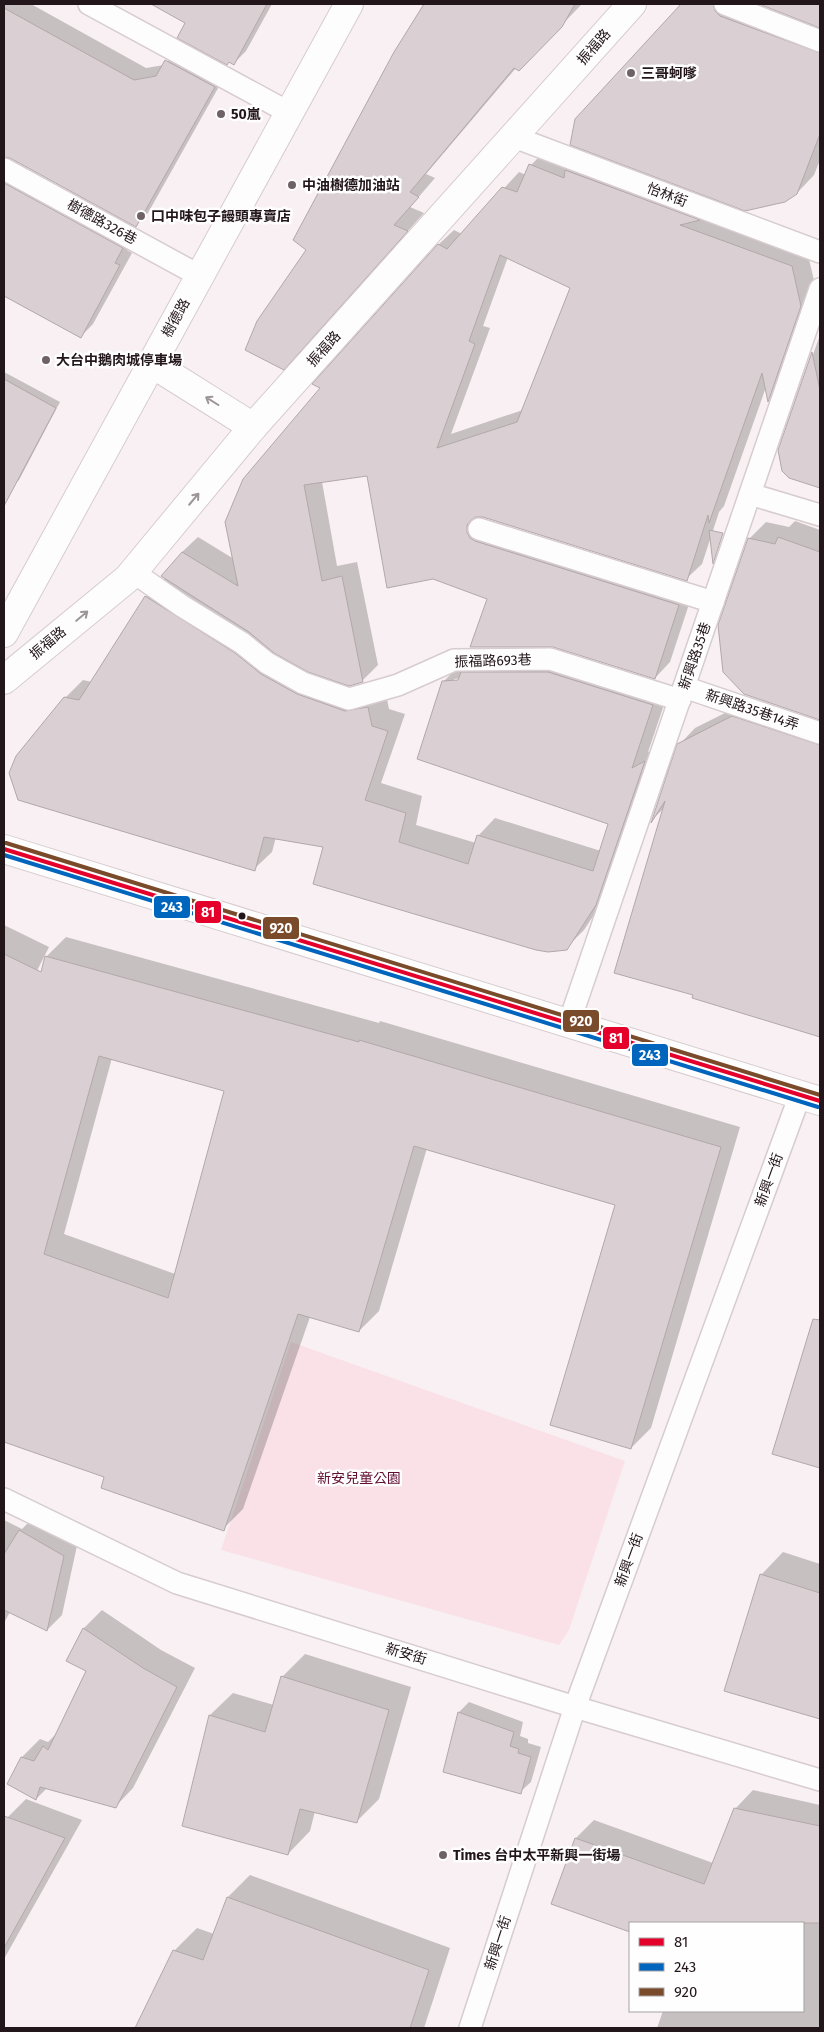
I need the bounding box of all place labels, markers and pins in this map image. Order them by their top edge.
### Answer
place label: 三哥蚵嗲 [641,65,697,82]
marker: 三哥蚵嗲 [625,67,637,79]
place label: 50嵐 [231,106,261,123]
marker: 50嵐 [215,108,227,120]
place label: 中油樹德加油站 [302,177,400,194]
marker: 中油樹德加油站 [286,179,298,191]
place label: 口中味包子饅頭專賣店 [151,208,291,225]
marker: 口中味包子饅頭專賣店 [135,210,147,222]
place label: 大台中鵝肉城停車場 [56,352,182,369]
marker: 大台中鵝肉城停車場 [40,354,52,366]
unlabelled marker [237,911,247,921]
place label: Times 台中太平新興一街場 [453,1847,620,1864]
marker: Times 台中太平新興一街場 [437,1849,449,1861]

